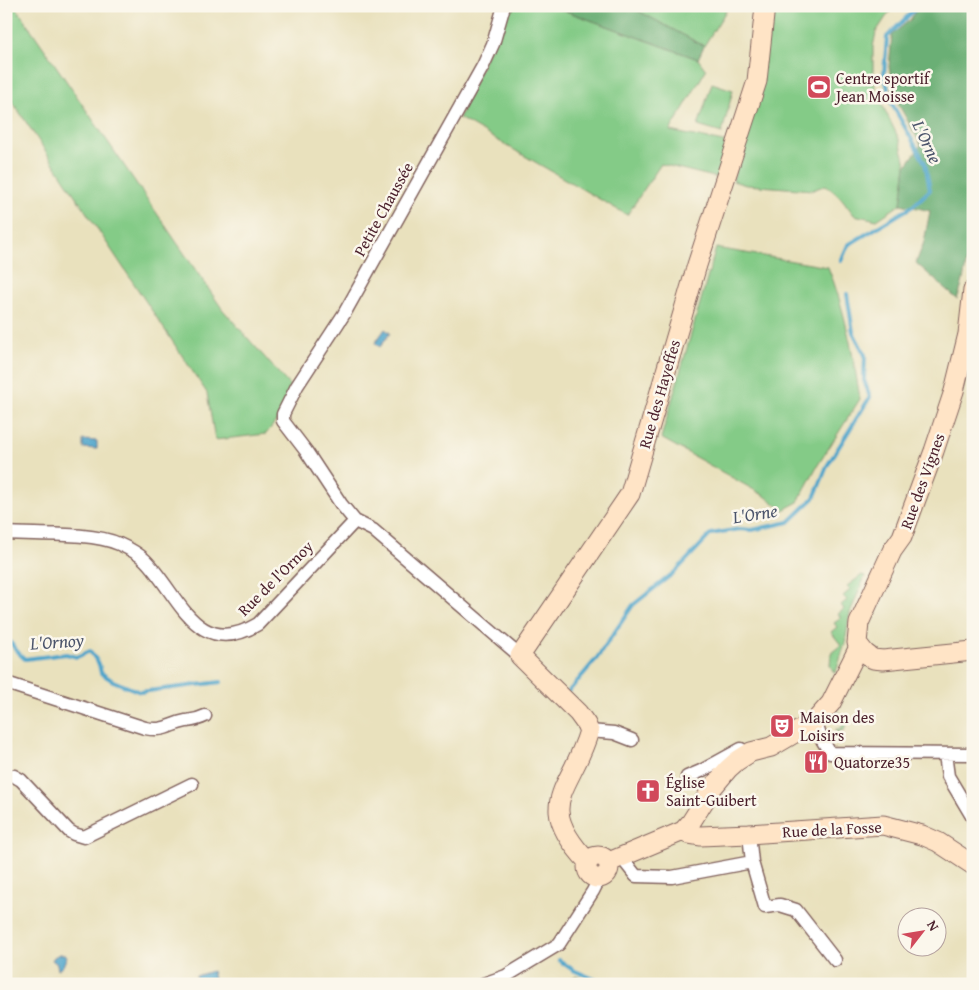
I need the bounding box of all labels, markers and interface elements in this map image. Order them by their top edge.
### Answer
place label: Centre sportif Jean Moisse [834,66,931,108]
sports icon: Centre sportif Jean Moisse [806,74,832,100]
water label: L'Orne [905,115,949,168]
street label: Petite Chaussée [347,157,419,261]
street label: Rue des Hayeffes [632,337,686,451]
street label: Rue des Vignes [894,430,950,532]
water label: L'Orne [730,497,779,531]
street label: Rue de l'Ornoy [232,535,318,621]
water label: L'Ornoy [28,626,85,657]
place label: Maison des Loisirs [800,705,875,747]
theatre icon: Maison des Loisirs [769,713,795,739]
restaurant icon: Quatorze35 [803,749,829,775]
place label: Quatorze35 [834,750,910,774]
place label: Église Saint-Guibert [666,770,757,812]
church icon: Église Saint-Guibert [635,778,661,804]
street label: Rue de la Fosse [782,814,882,844]
north arrow [896,908,946,958]
text: N [922,916,944,935]

